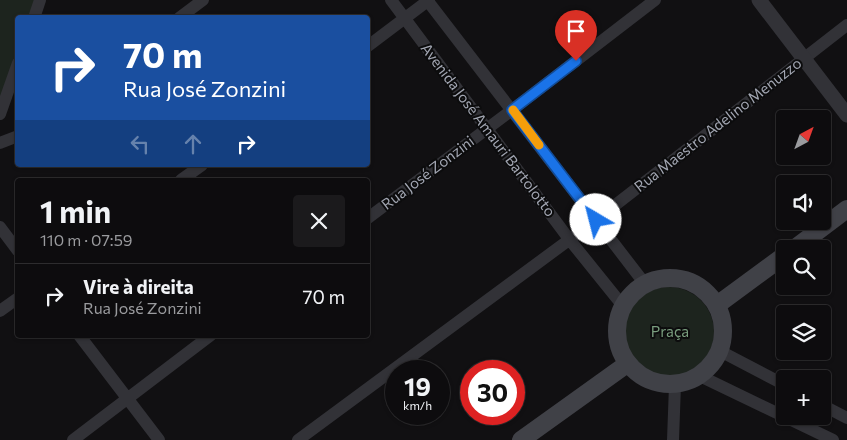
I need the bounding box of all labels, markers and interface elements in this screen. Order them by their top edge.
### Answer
pin [555,10,597,61]
icon: arrive [562,17,590,45]
text: 70 m [123,32,203,75]
icon: right [40,35,105,100]
street label: Avenida José Amauri Bartolotto [418,39,560,220]
street label: Rua Maestro Adelino Menuzzo [630,53,805,195]
text: Rua José Zonzini [123,75,286,102]
north arrow [776,110,831,165]
map controls [776,110,831,425]
icon: left [126,130,154,158]
icon: ahead [179,130,207,158]
icon: right [232,130,260,158]
street label: Rua José Zonzini [378,132,477,213]
button: sound [776,175,831,230]
text: 1 min [40,192,111,229]
position arrow [569,193,621,245]
button: close [293,195,345,247]
text: 110 m · 07:59 [40,230,133,249]
button: search [776,240,831,295]
text: Vire à direita [83,275,194,298]
icon: right [40,282,68,310]
text: 70 m [302,285,345,308]
text: Rua José Zonzini [83,298,202,317]
button: layers [776,305,831,360]
park label: Praça [651,322,689,340]
speed limit sign: 30 [460,360,525,425]
button: + [776,370,831,425]
text: 19 [404,371,431,401]
text: km/h [403,398,432,412]

